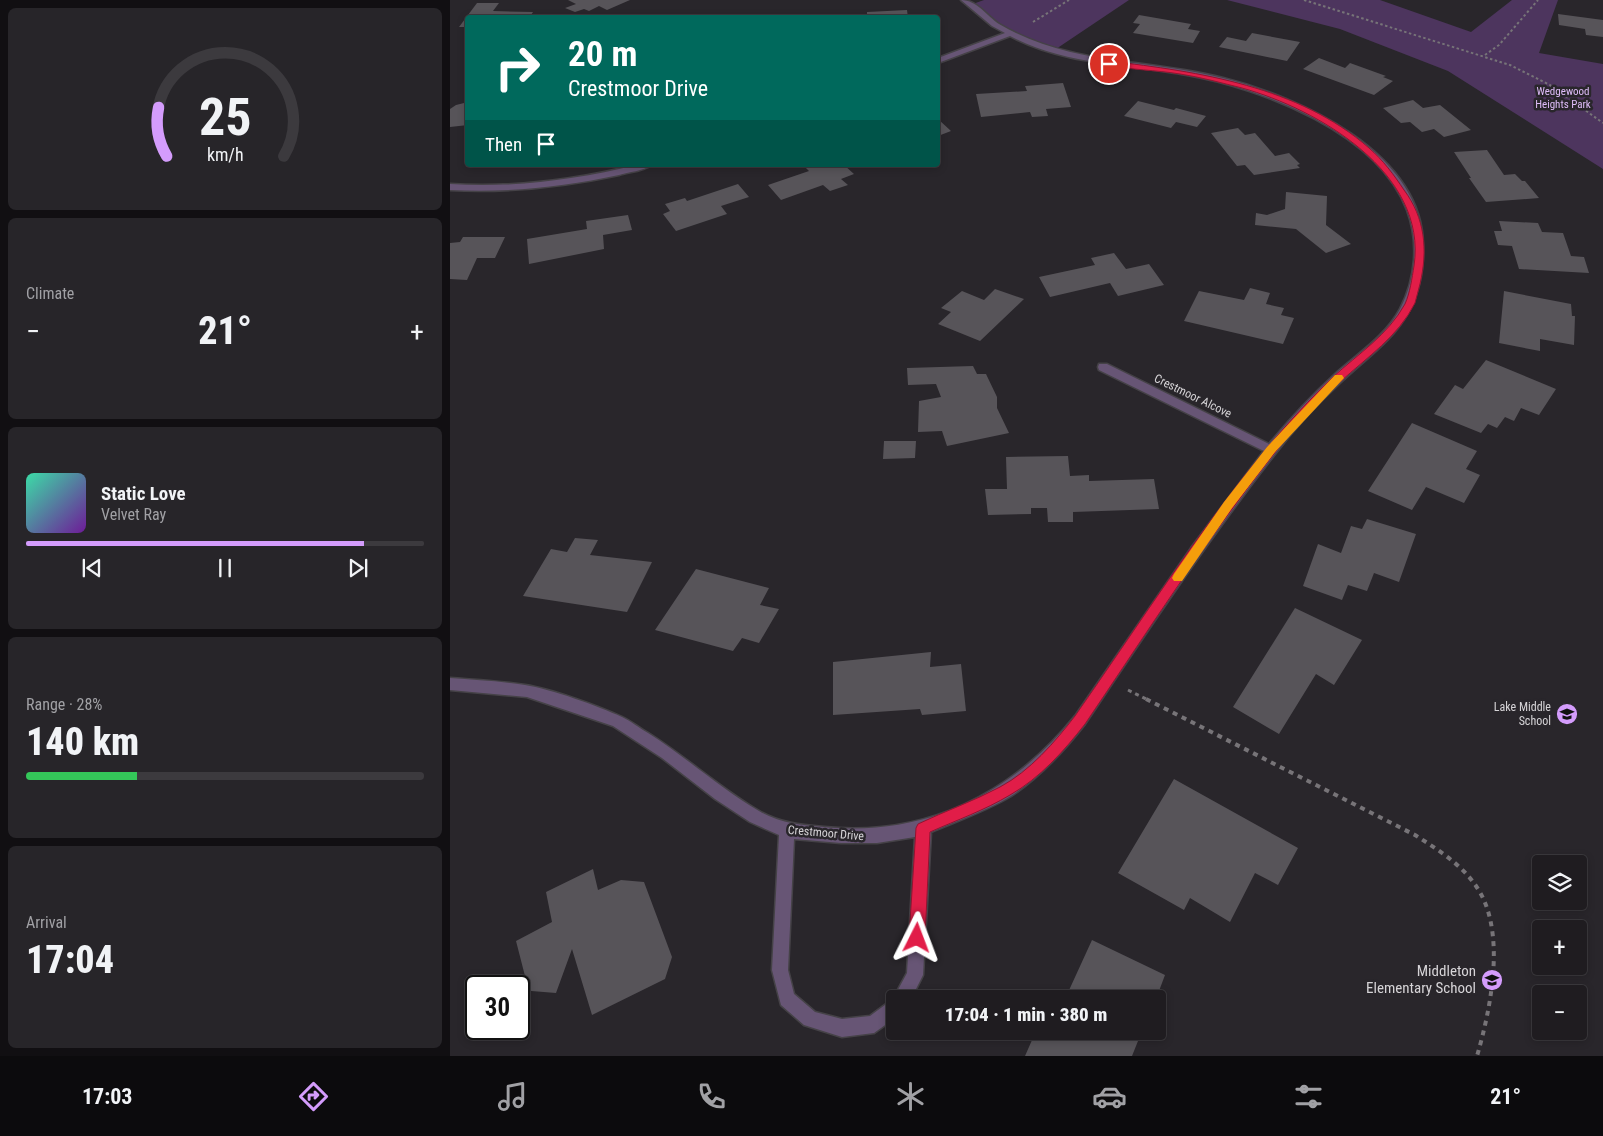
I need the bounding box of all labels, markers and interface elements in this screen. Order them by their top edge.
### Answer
text: 20 m [568,34,637,75]
icon: right [485,35,550,100]
pin [1088,43,1130,85]
icon: arrive [1095,50,1123,78]
text: Crestmoor Drive [568,76,708,101]
park label: Wedgewood Heights Park [1535,85,1591,111]
text: 25 [199,87,251,148]
icon: arrive [532,130,560,158]
text: Then [485,133,522,156]
text: km/h [207,144,243,165]
text: Climate [26,284,74,303]
text: 21° [198,309,252,353]
text: − [26,315,40,348]
text: + [410,315,424,348]
street label: Crestmoor Alcove [1152,371,1234,421]
text: Static Love [101,482,186,505]
text: Velvet Ray [101,505,166,524]
icon: previous [78,554,106,582]
icon: pause [211,554,239,582]
icon: next [344,554,372,582]
text: Range · 28% [26,695,102,714]
place label: Lake Middle School [1494,700,1551,728]
school or university icon: Lake Middle School [1555,702,1579,726]
text: 140 km [26,720,139,764]
street label: Crestmoor Drive [787,823,865,843]
map controls [1532,855,1587,1040]
button: layers [1532,855,1587,910]
position arrow [890,911,942,963]
text: Arrival [26,913,67,932]
button: + [1532,920,1587,975]
text: 17:04 [26,938,114,982]
place label: Middleton Elementary School [1366,962,1476,997]
school or university icon: Middleton Elementary School [1480,968,1504,992]
speed limit sign: 30 [465,975,530,1040]
button: − [1532,985,1587,1040]
text: 17:04 · 1 min · 380 m [945,1003,1107,1026]
icon: directions [296,1079,331,1114]
icon: music [495,1079,530,1114]
icon: phone [694,1079,729,1114]
icon: climate [893,1079,928,1114]
icon: car [1092,1079,1127,1114]
icon: filters [1291,1079,1326,1114]
text: 17:03 [82,1084,132,1109]
text: 21° [1490,1084,1521,1109]

